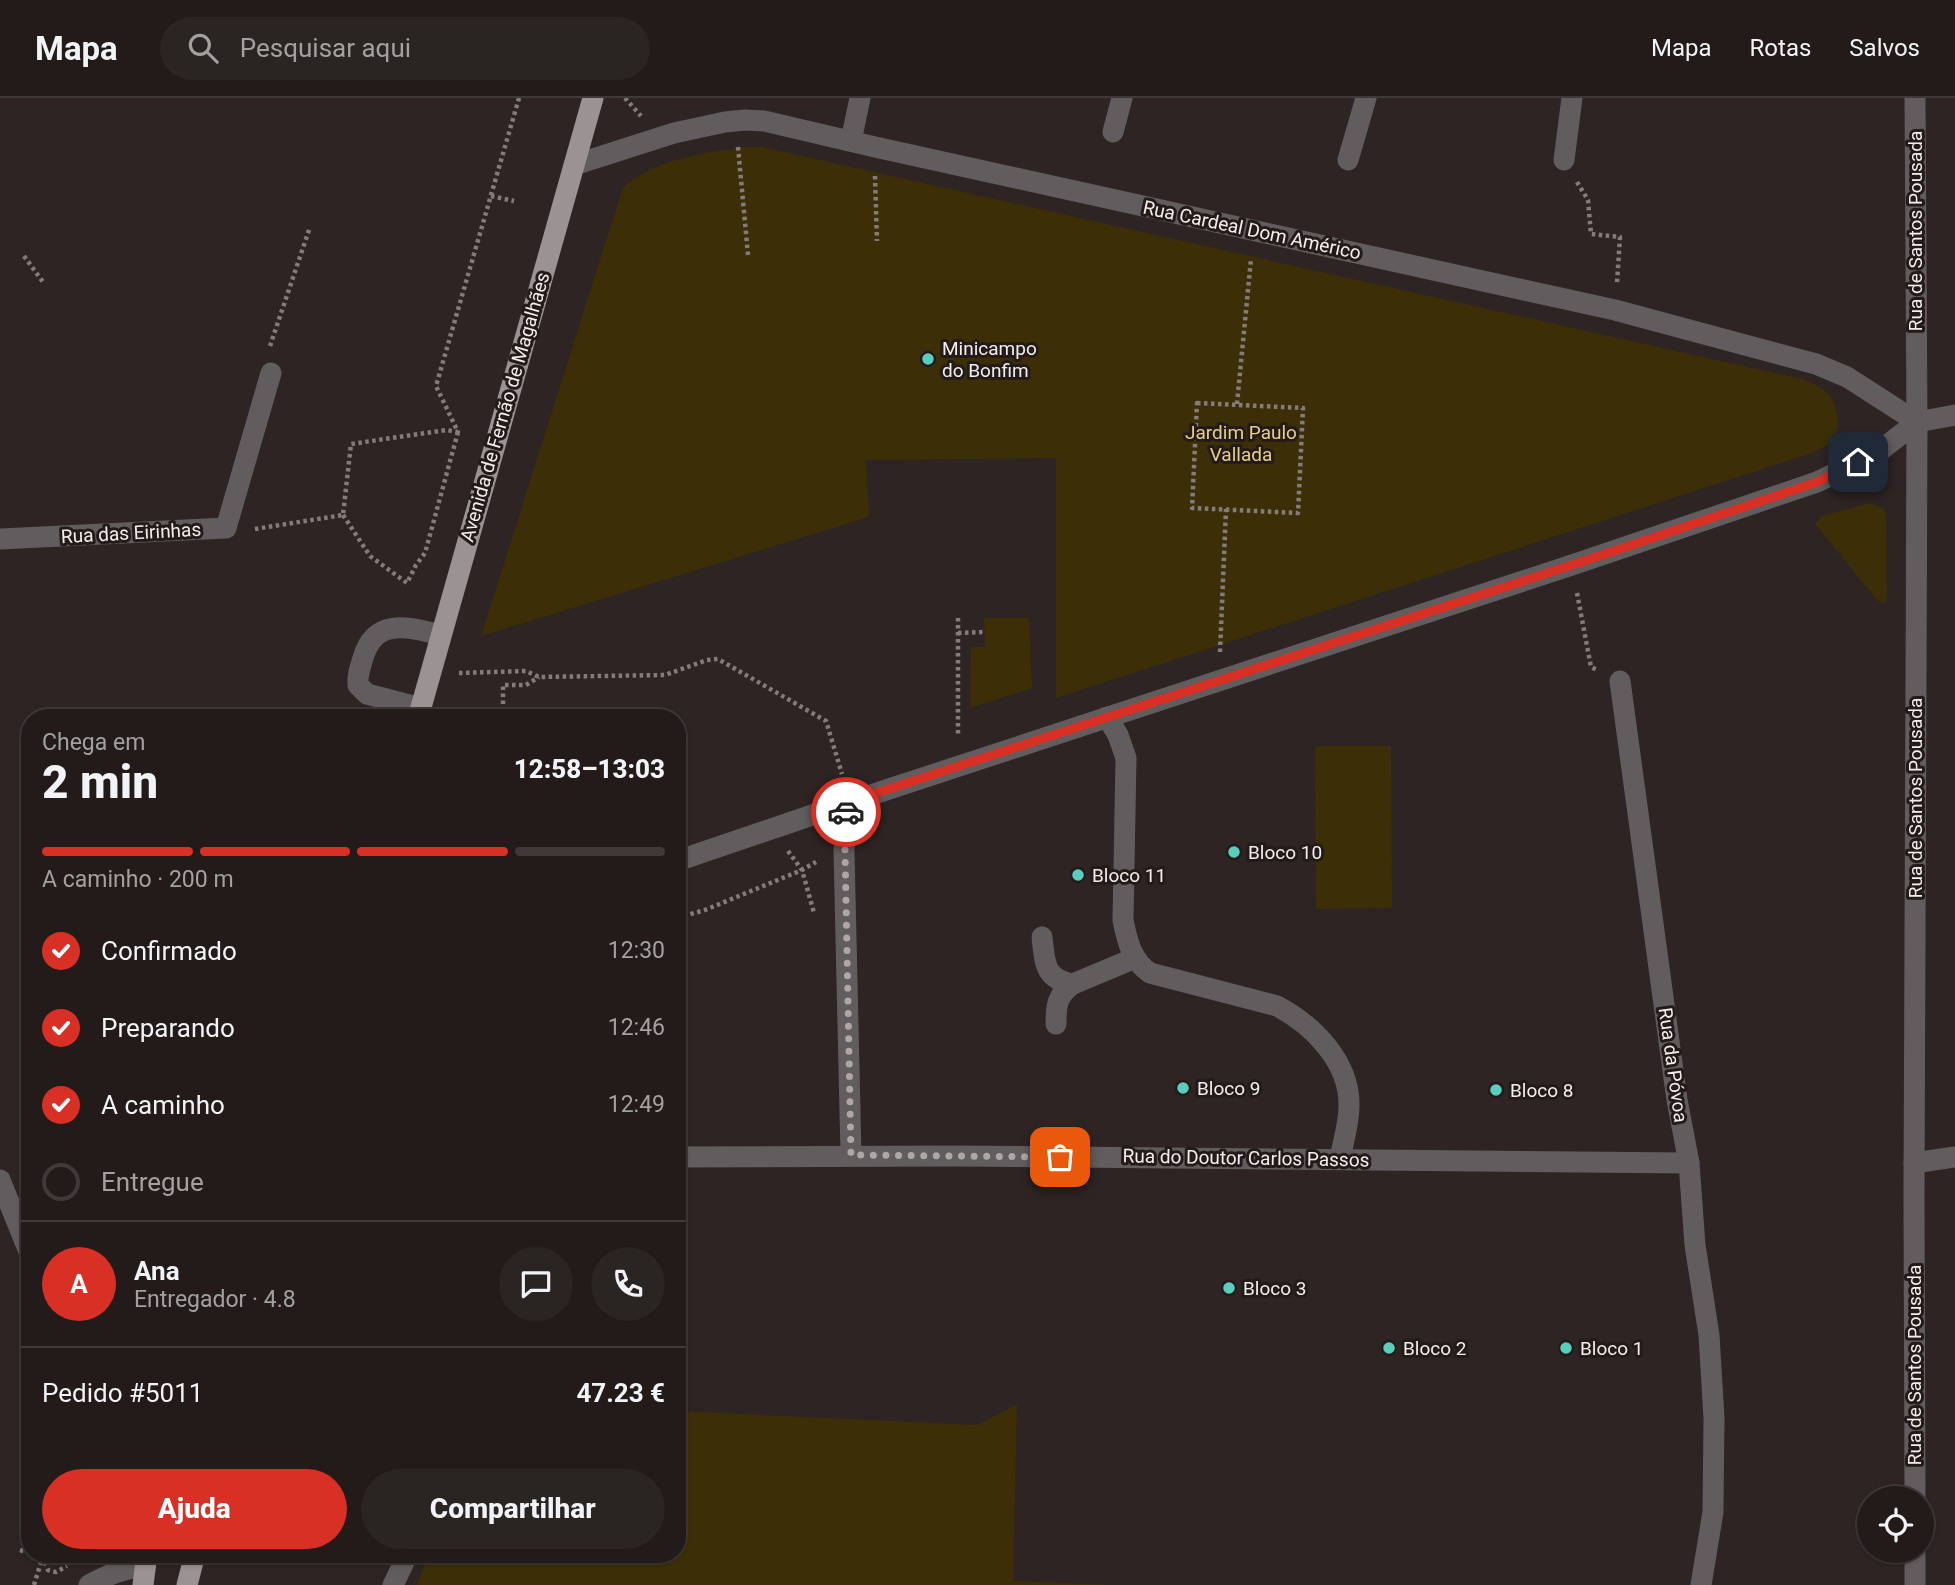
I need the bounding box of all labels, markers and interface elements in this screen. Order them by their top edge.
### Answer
search box [160,17,650,80]
text: Mapa [35,29,118,68]
icon: search [184,29,222,67]
text: Pesquisar aqui [240,33,411,63]
text: Mapa [1651,34,1712,62]
text: Rotas [1750,34,1811,62]
text: Salvos [1849,34,1920,62]
street label: Rua de Santos Pousada [1904,131,1927,331]
street label: Rua Cardeal Dom Américo [1141,196,1363,264]
street label: Avenida de Fernão de Magalhães [455,270,555,544]
place label: Minicampo do Bonfim [942,337,1037,382]
marker: Minicampo do Bonfim [920,351,936,367]
park label: Jardim Paulo Vallada [1185,421,1297,466]
pin [1828,432,1888,492]
icon: home [1839,443,1877,481]
street label: Rua das Eirinhas [60,518,202,548]
street label: Rua de Santos Pousada [1904,698,1927,898]
text: Chega em [42,729,145,756]
text: 12:58–13:03 [514,754,665,784]
text: 2 min [42,755,158,809]
courier [811,777,881,847]
icon: car [827,793,865,831]
place label: Bloco 10 [1248,841,1322,864]
marker: Bloco 10 [1226,844,1242,860]
place label: Bloco 11 [1092,864,1166,887]
text: A caminho · 200 m [42,866,234,893]
marker: Bloco 11 [1070,867,1086,883]
icon: check [42,932,80,970]
text: Confirmado [101,936,237,966]
text: 12:30 [608,937,665,964]
street label: Rua da Póvoa [1654,1006,1692,1124]
icon: check [42,1009,80,1047]
text: Preparando [101,1013,235,1043]
text: 12:46 [608,1014,665,1041]
place label: Bloco 9 [1197,1077,1260,1100]
place label: Bloco 8 [1510,1079,1573,1102]
marker: Bloco 9 [1175,1080,1191,1096]
marker: Bloco 8 [1488,1082,1504,1098]
icon: check [42,1086,80,1124]
text: A caminho [101,1090,225,1120]
text: 12:49 [608,1091,665,1118]
pin [1030,1127,1090,1187]
icon: bag [1041,1138,1079,1176]
street label: Rua do Doutor Carlos Passos [1122,1144,1370,1172]
text: Entregue [101,1167,204,1197]
button: chat [499,1247,573,1321]
button: phone [591,1247,665,1321]
text: Ana [134,1256,180,1286]
street label: Rua de Santos Pousada [1903,1265,1926,1465]
text: A [70,1269,88,1299]
place label: Bloco 3 [1243,1277,1306,1300]
marker: Bloco 3 [1221,1280,1237,1296]
text: Entregador · 4.8 [134,1286,296,1313]
place label: Bloco 2 [1403,1337,1466,1360]
place label: Bloco 1 [1580,1337,1643,1360]
marker: Bloco 2 [1381,1340,1397,1356]
marker: Bloco 1 [1558,1340,1574,1356]
text: Pedido #5011 [42,1378,203,1408]
text: 47.23 € [576,1378,665,1408]
button: Ajuda [42,1469,347,1549]
button: Compartilhar [361,1469,665,1549]
map controls [1857,1486,1934,1563]
button: locate [1857,1486,1934,1563]

